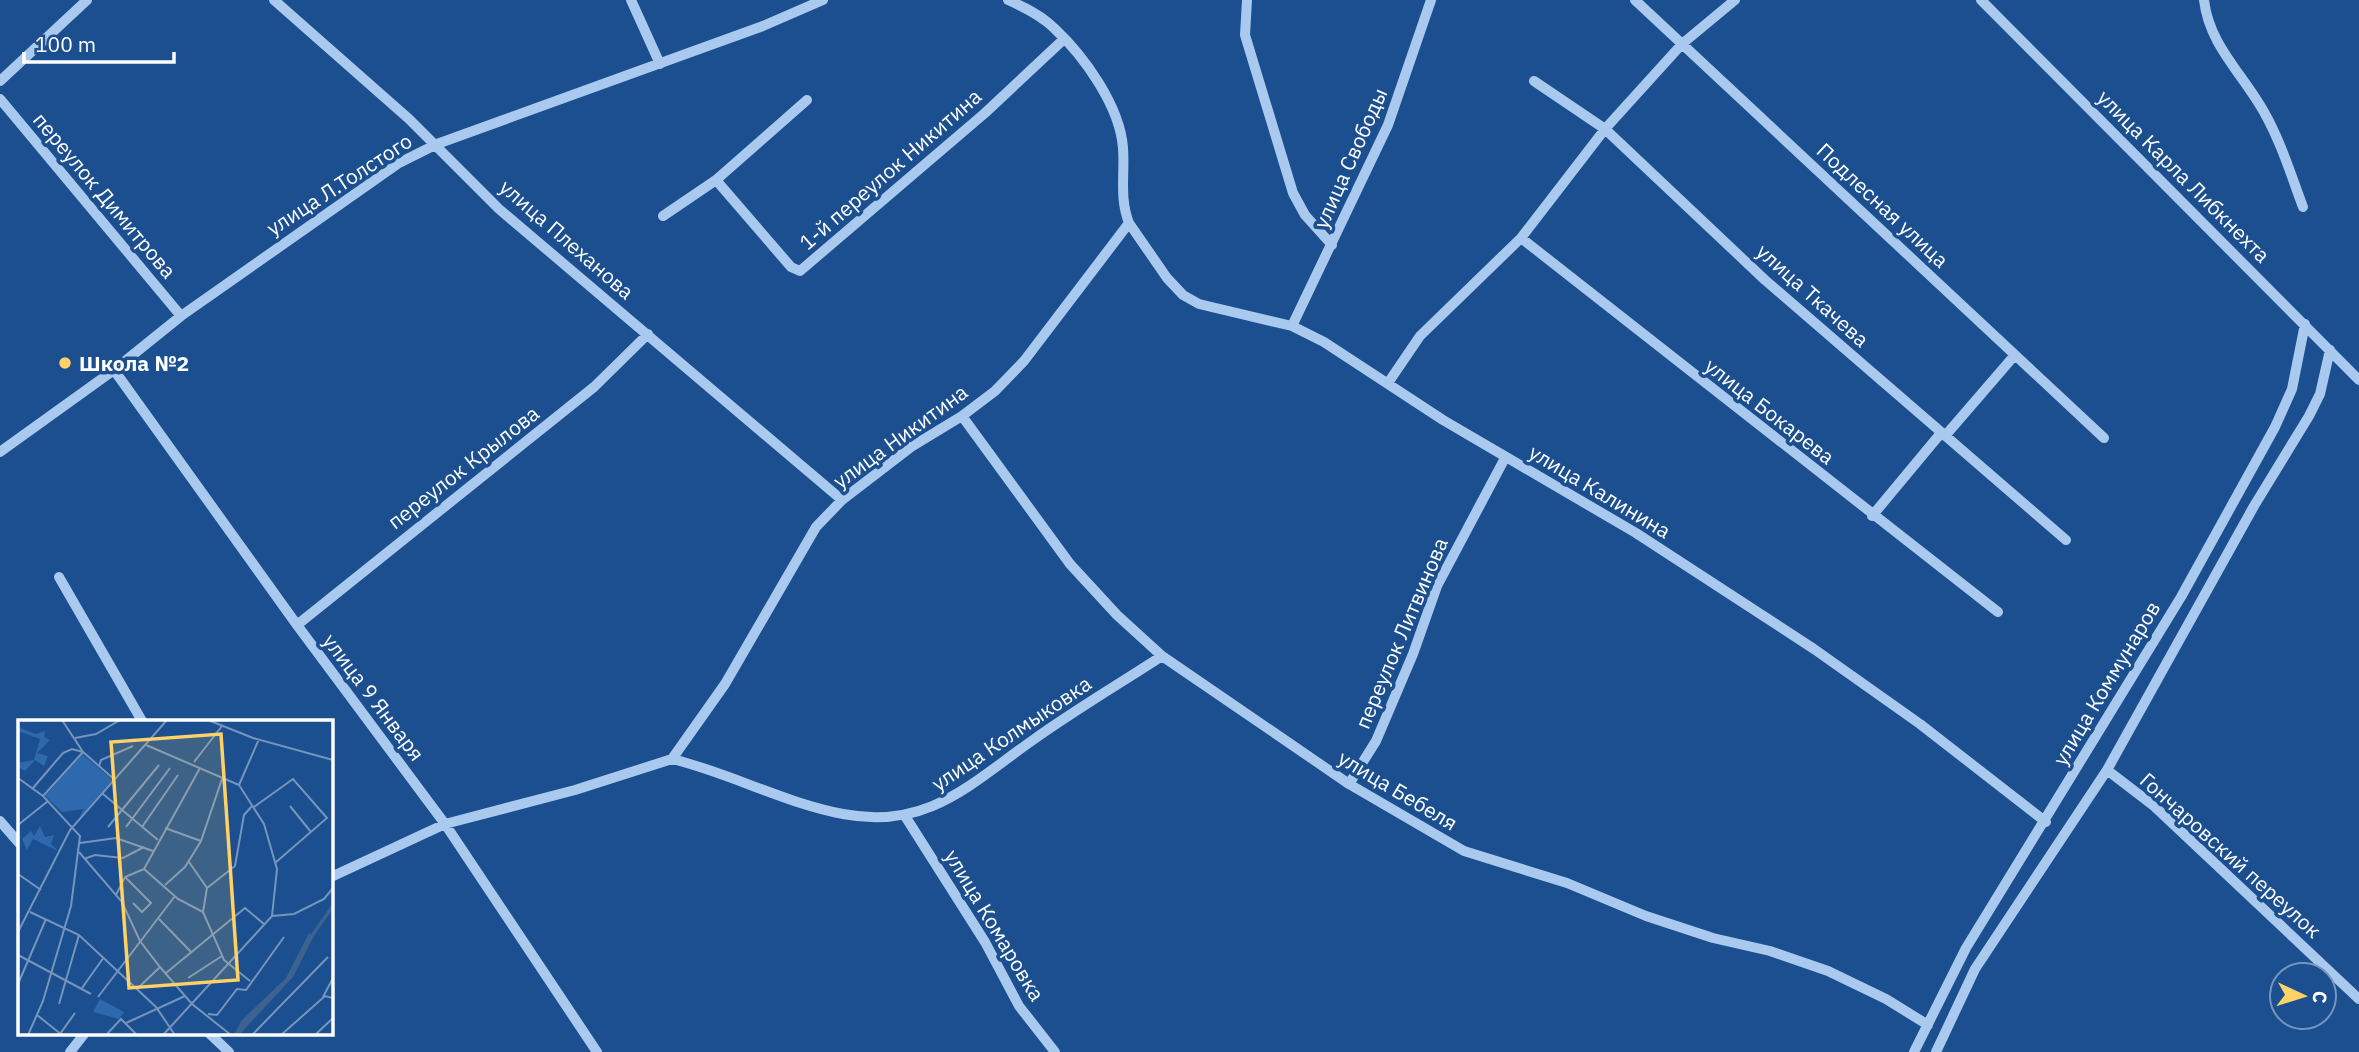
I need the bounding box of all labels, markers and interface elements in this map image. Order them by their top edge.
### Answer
scale bar [24,21,175,65]
text: 100 m [35,30,96,58]
street label: 1-й переулок Никитина [793,82,987,256]
street label: улица Свободы [1306,83,1394,233]
street label: улица Карла Либкнехта [2092,84,2276,268]
street label: переулок Димитрова [27,106,183,284]
street label: улица Л.Толстого [261,126,417,242]
street label: Подлесная улица [1811,137,1955,273]
street label: улица Плеханова [494,173,640,305]
street label: улица Ткачева [1751,237,1875,353]
place label: Школа №2 [79,349,189,377]
street label: улица Бокарева [1699,352,1841,470]
marker: Школа №2 [57,355,73,371]
street label: улица Никитина [827,378,973,494]
street label: переулок Крылова [381,399,545,535]
street label: улица Калинина [1524,438,1676,544]
street label: переулок Литвинова [1348,533,1454,733]
street label: улица Коммунаров [2046,596,2166,770]
street label: улица 9 Января [317,628,431,766]
street label: улица Колмыковка [926,669,1096,797]
inset map [18,720,332,1034]
street label: улица Бебеля [1333,743,1463,837]
street label: Гончаровский переулок [2134,766,2328,944]
street label: улица Комаровка [939,844,1051,1006]
north arrow [2268,961,2338,1031]
text: С [2308,990,2332,1004]

